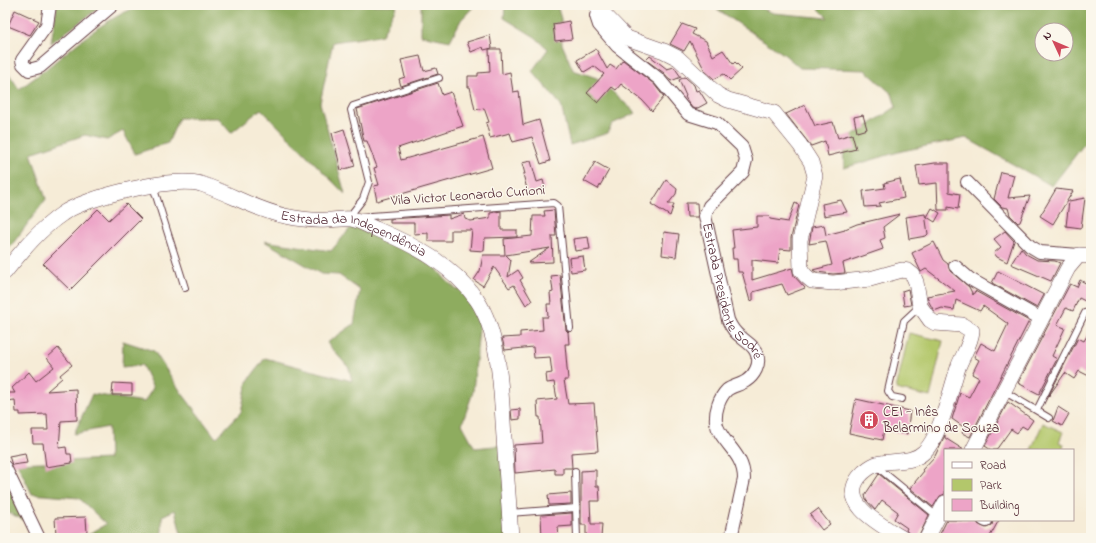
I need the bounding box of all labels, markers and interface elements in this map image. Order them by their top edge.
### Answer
north arrow [1034,22,1074,62]
text: N [1039,28,1056,44]
street label: Vila Victor Leonardo Curioni [389,180,546,212]
street label: Estrada da Independência [279,205,431,262]
street label: Estrada Presidente Sodré [696,221,768,363]
place label: CEI - Inês Belarmino de Souza [882,402,999,439]
building icon: CEI - Inês Belarmino de Souza [858,409,880,431]
legend [944,449,1074,521]
text: Road [980,457,1006,475]
text: Park [980,477,1002,495]
text: Building [979,497,1019,516]

